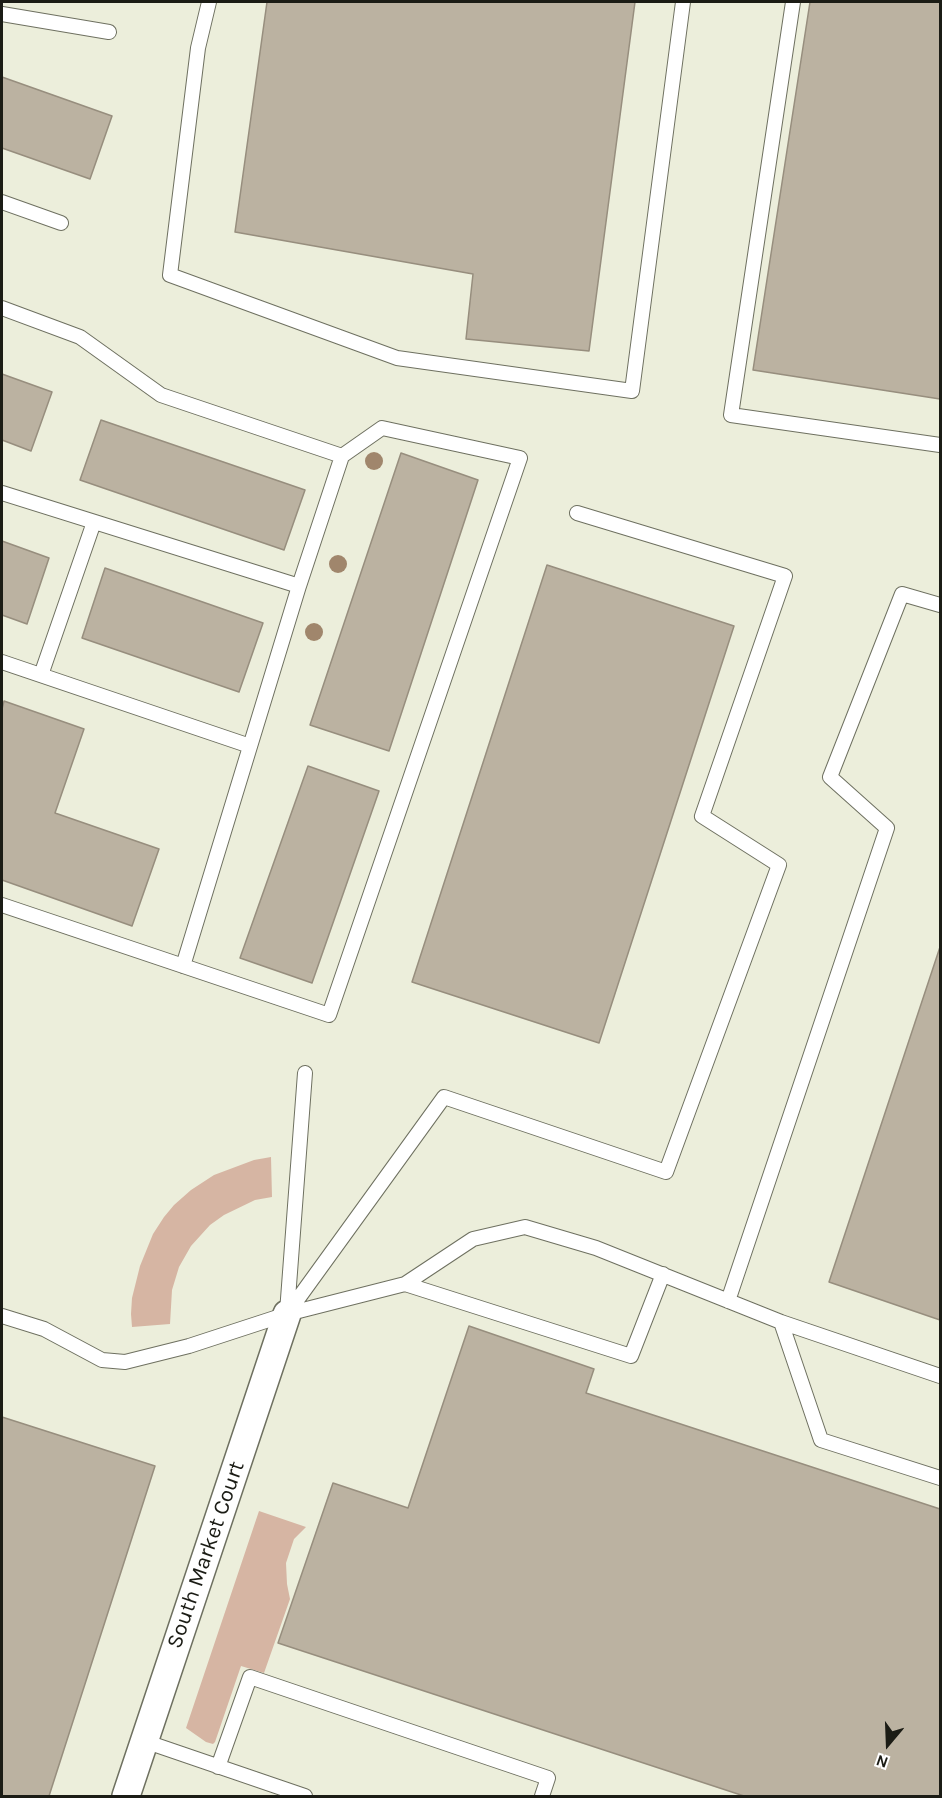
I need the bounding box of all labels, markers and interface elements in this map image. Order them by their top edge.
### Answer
street label: South Market Court [162,1458,250,1652]
north arrow [858,1714,918,1774]
text: N [873,1751,891,1772]

